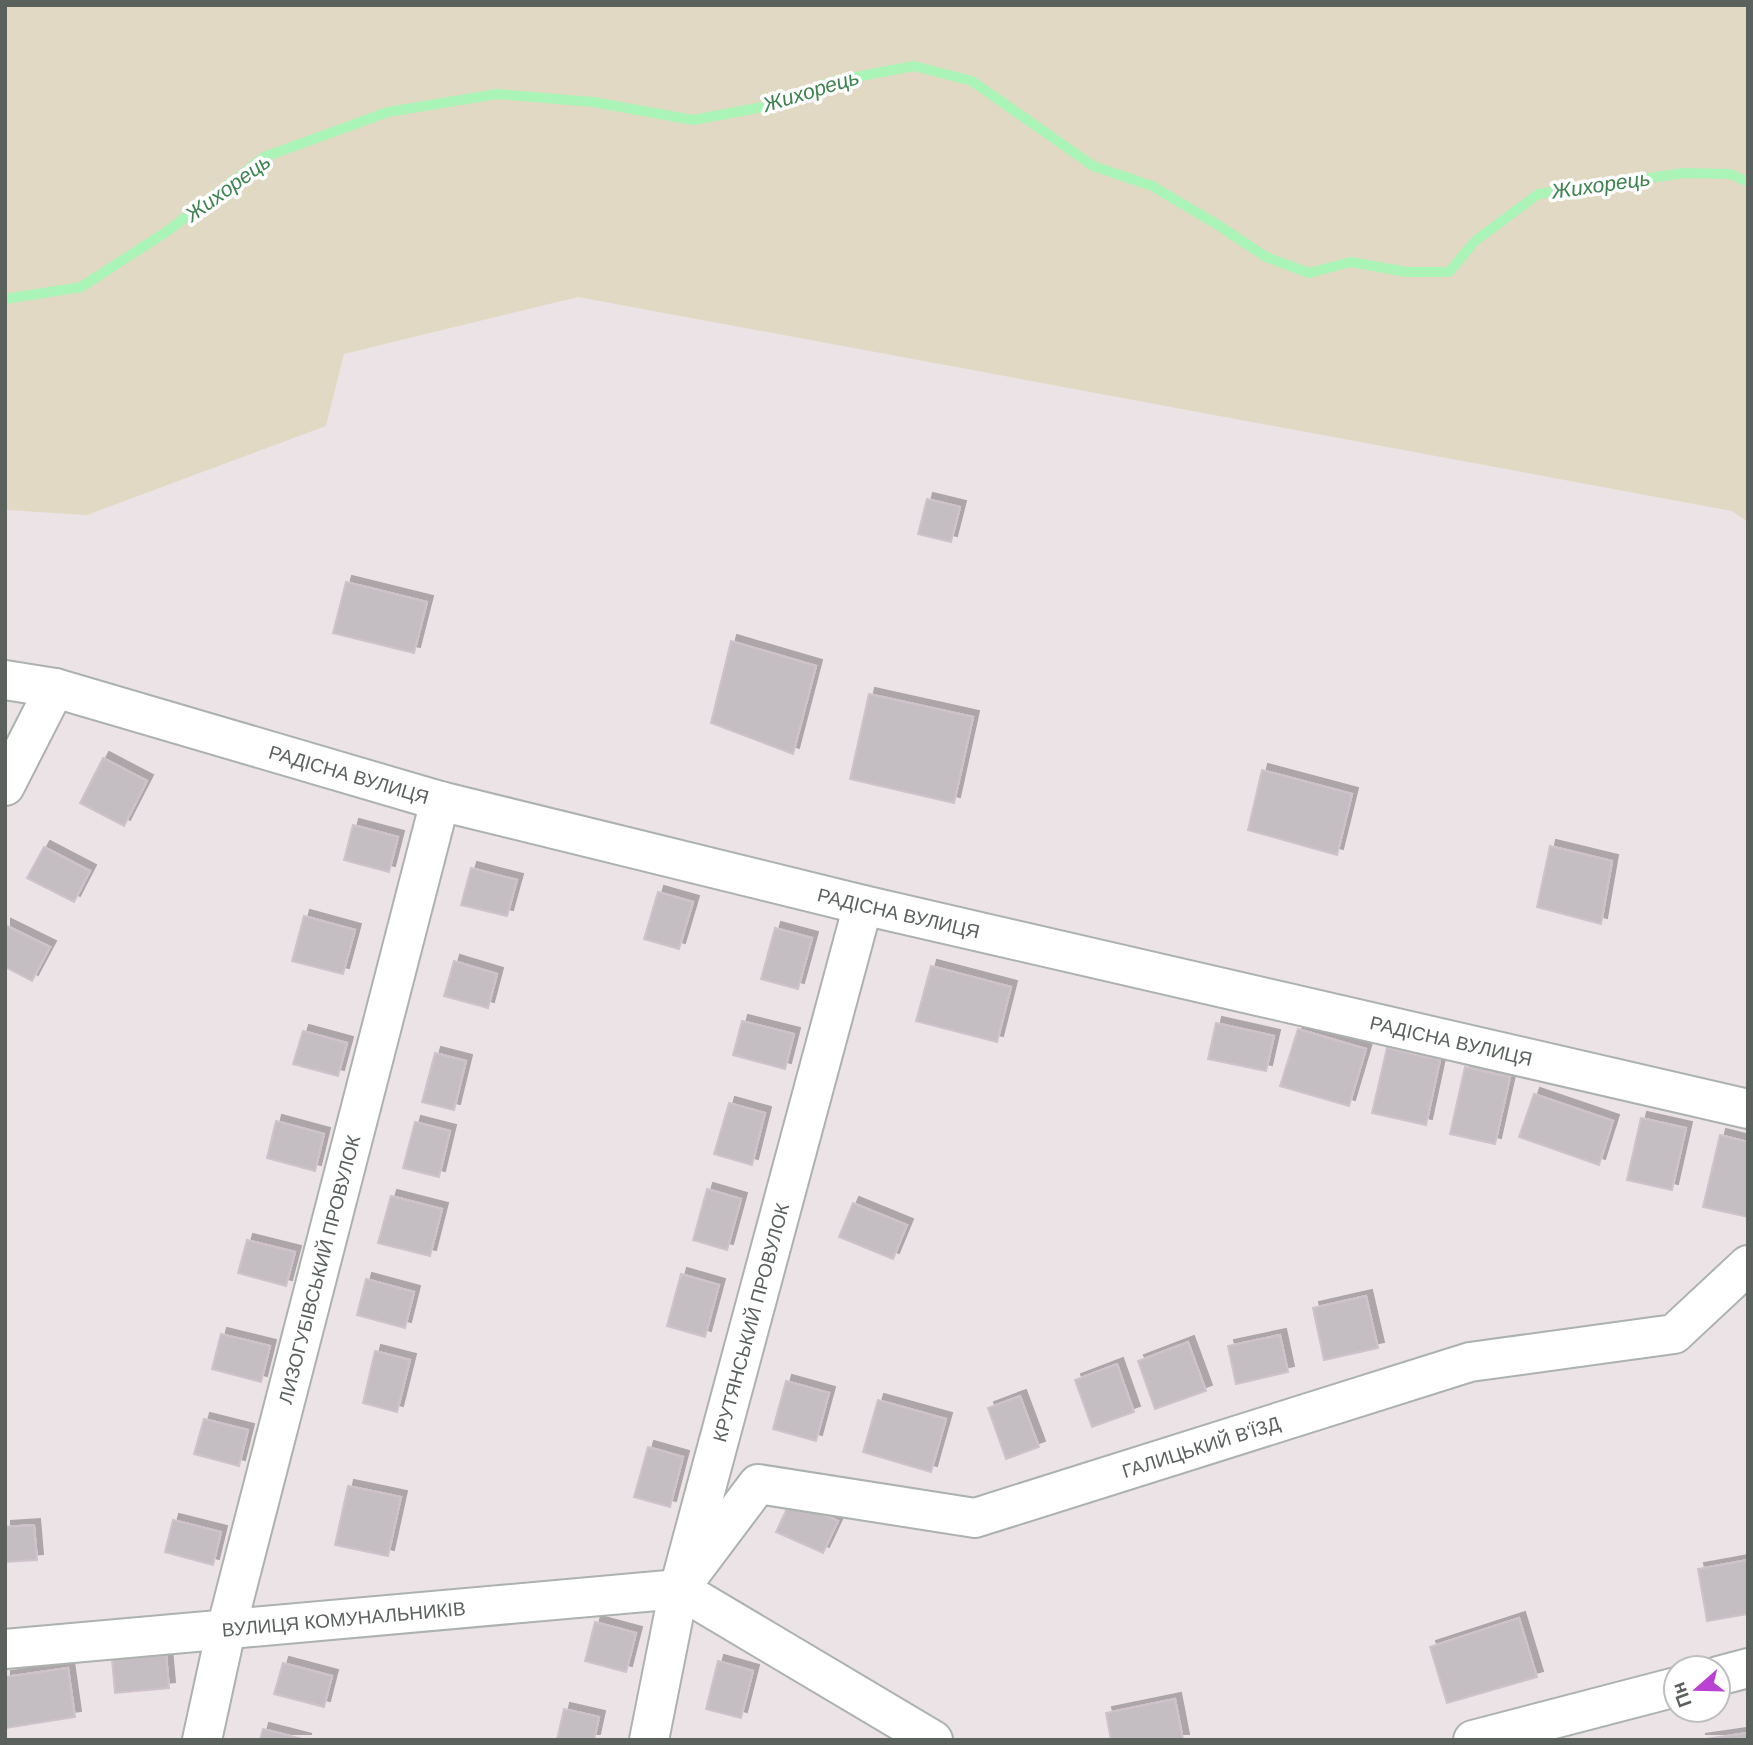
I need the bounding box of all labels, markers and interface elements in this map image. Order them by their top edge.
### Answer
water label: Жихорець [759,65,862,116]
water label: Жихорець [180,149,275,227]
water label: Жихорець [1549,166,1652,203]
street label: РАДІСНА ВУЛИЦЯ [266,741,431,808]
street label: РАДІСНА ВУЛИЦЯ [815,884,982,943]
street label: РАДІСНА ВУЛИЦЯ [1368,1012,1534,1070]
street label: ЛИЗОГУБІВСЬКИЙ ПРОВУЛОК [275,1133,364,1406]
street label: КРУТЯНСЬКИЙ ПРОВУЛОК [709,1201,793,1444]
street label: ГАЛИЦЬКИЙ В'ЇЗД [1120,1412,1283,1482]
street label: ВУЛИЦЯ КОМУНАЛЬНИКІВ [221,1598,466,1641]
north arrow [1662,1654,1732,1724]
text: Пн [1667,1679,1696,1710]

